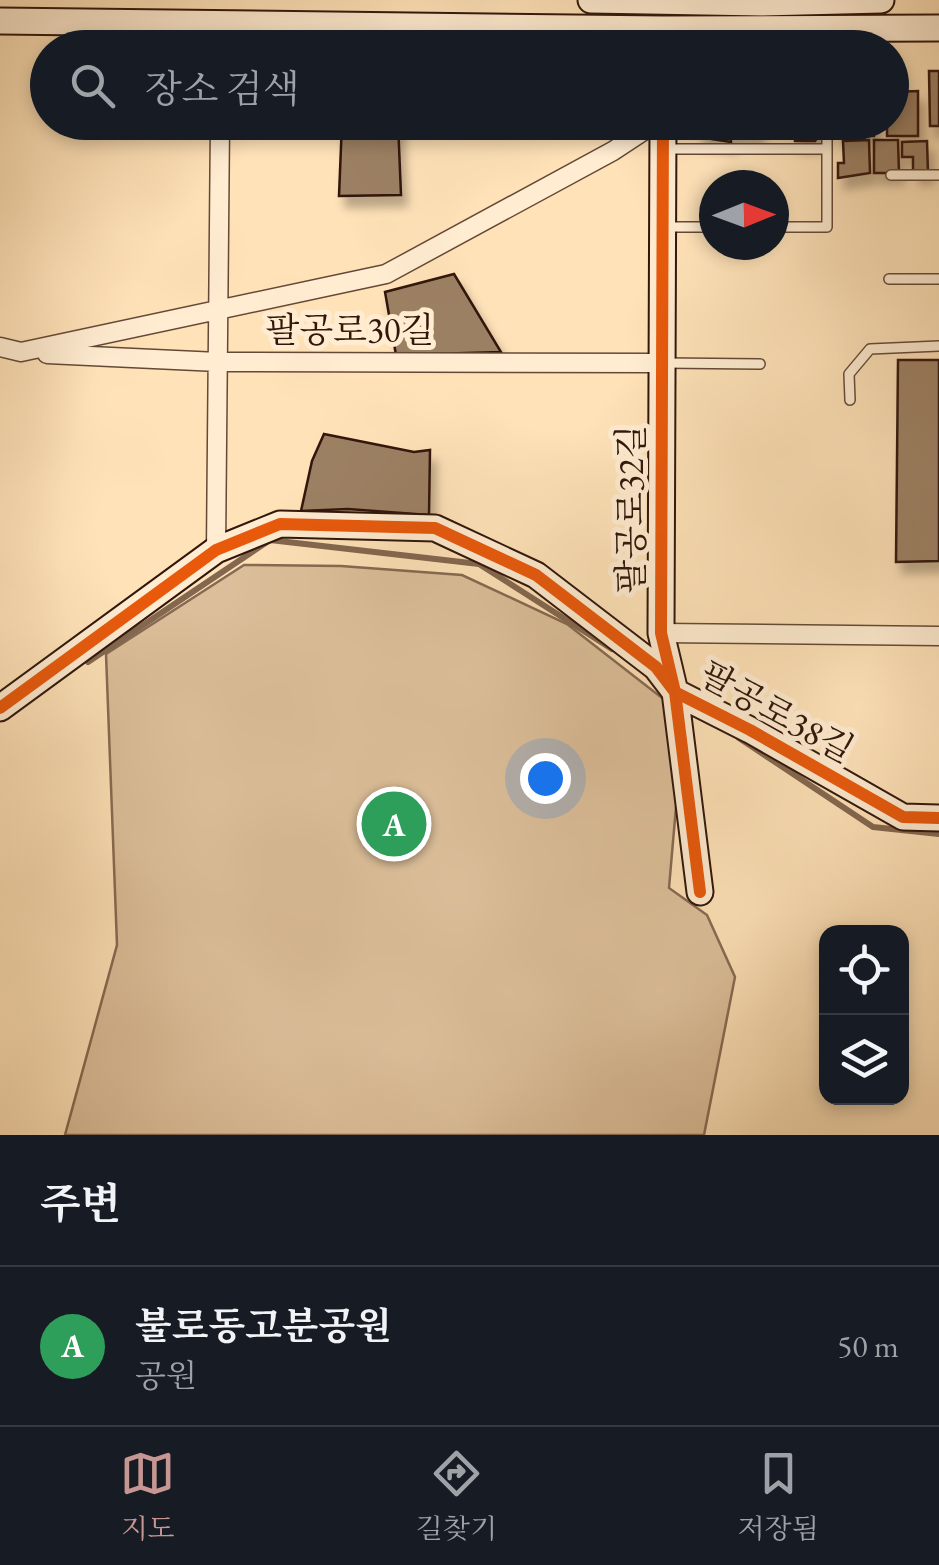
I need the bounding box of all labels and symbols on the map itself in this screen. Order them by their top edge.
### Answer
north arrow [699,170,789,260]
street label: 팔공로30길 [266,307,434,352]
street label: 팔공로32길 [608,425,653,593]
street label: 팔공로38길 [692,651,862,772]
your location [520,753,571,804]
pin: A [362,786,426,862]

